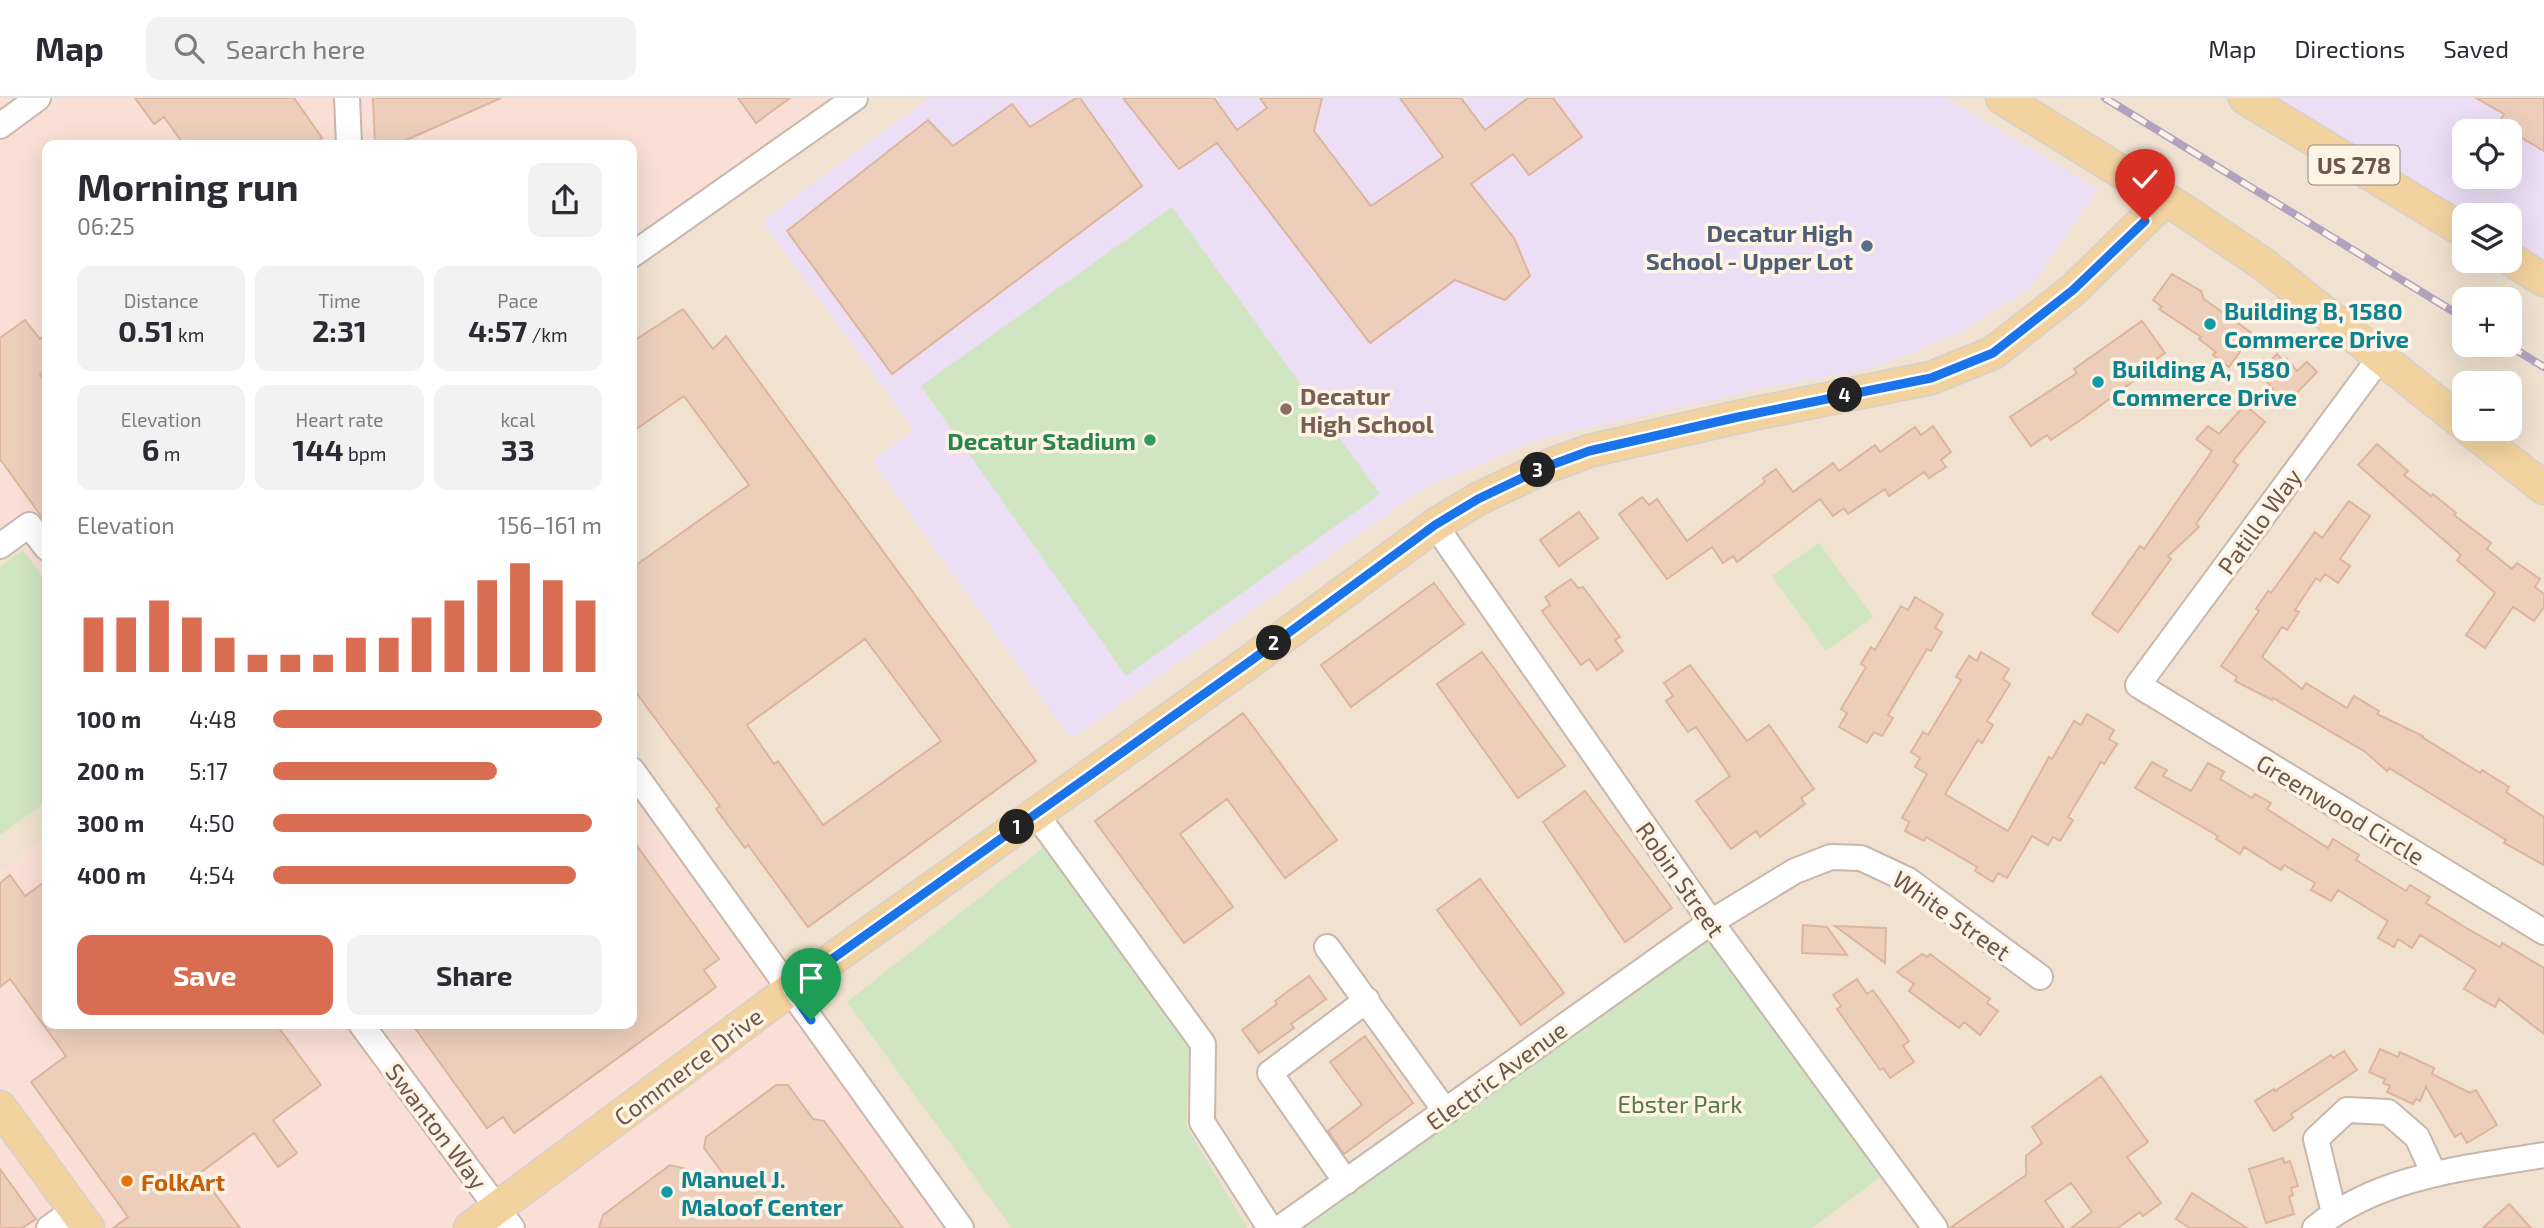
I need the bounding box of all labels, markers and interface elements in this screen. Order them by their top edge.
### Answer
search box [146,17,636,80]
text: Map [35,28,104,68]
icon: search [170,29,208,67]
text: Search here [226,33,365,64]
text: Map [2208,34,2256,63]
text: Directions [2294,34,2405,63]
text: Saved [2443,34,2509,63]
map controls [2452,119,2522,441]
button: locate [2452,119,2522,189]
road number: US 278 [2308,146,2400,184]
pin [2115,149,2175,221]
icon: check [2126,160,2164,198]
text: Morning run [77,163,298,209]
button: share [528,163,602,237]
button: layers [2452,203,2522,273]
text: 06:25 [77,212,135,240]
place label: Decatur High School - Upper Lot [1646,218,1853,275]
marker: Decatur High School - Upper Lot [1859,238,1875,254]
button: + [2452,287,2522,357]
text: Distance [124,289,199,312]
text: Time [318,289,361,312]
text: Pace [497,289,538,312]
place label: Building B, 1580 Commerce Drive [2224,296,2409,353]
text: 0.51 [118,312,174,348]
text: 2:31 [312,312,367,348]
text: 4:57 [468,312,527,348]
marker: Building B, 1580 Commerce Drive [2202,316,2218,332]
text: km [174,323,204,346]
text: /km [527,323,568,346]
place label: Building A, 1580 Commerce Drive [2112,354,2297,411]
button: − [2452,371,2522,441]
marker: Building A, 1580 Commerce Drive [2090,374,2106,390]
pin: 4 [1828,378,1862,412]
place label: Decatur High School [1300,381,1434,438]
text: 4 [1838,383,1851,406]
marker: Decatur High School [1278,401,1294,417]
text: Elevation [121,408,201,431]
text: Heart rate [296,408,383,431]
text: kcal [500,408,535,431]
place label: Decatur Stadium [947,426,1136,455]
text: 6 [142,431,160,467]
text: 144 [293,431,344,467]
text: 33 [501,431,535,467]
marker: Decatur Stadium [1142,432,1158,448]
text: m [160,442,180,465]
text: bpm [344,442,386,465]
pin: 3 [1520,452,1556,488]
text: 3 [1532,458,1543,481]
street label: Patillo Way [2211,462,2307,580]
text: Elevation [77,511,175,539]
text: 156–161 m [498,511,602,539]
pin: 2 [1256,626,1292,660]
text: 2 [1268,631,1279,654]
text: 100 m [77,705,141,733]
text: 4:48 [189,705,237,733]
street label: Greenwood Circle [2252,747,2430,871]
text: 200 m [77,757,145,785]
text: 5:17 [189,757,228,785]
text: 300 m [77,809,144,837]
text: 4:50 [189,809,235,837]
pin: 1 [1000,810,1034,844]
text: 1 [1012,815,1021,838]
street label: Robin Street [1631,816,1731,942]
text: 400 m [77,861,146,889]
text: 4:54 [189,861,235,889]
street label: White Street [1888,864,2016,966]
button: Save [77,935,333,1015]
button: Share [347,935,602,1015]
pin [781,948,841,1020]
icon: arrive [792,959,830,997]
street label: Commerce Drive [608,1001,768,1131]
street label: Electric Avenue [1420,1014,1572,1136]
street label: Swanton Way [380,1057,494,1195]
park label: Ebster Park [1618,1089,1742,1118]
place label: Manuel J. Maloof Center [681,1164,844,1221]
place label: FolkArt [141,1167,225,1196]
marker: FolkArt [119,1173,135,1189]
marker: Manuel J. Maloof Center [659,1184,675,1200]

